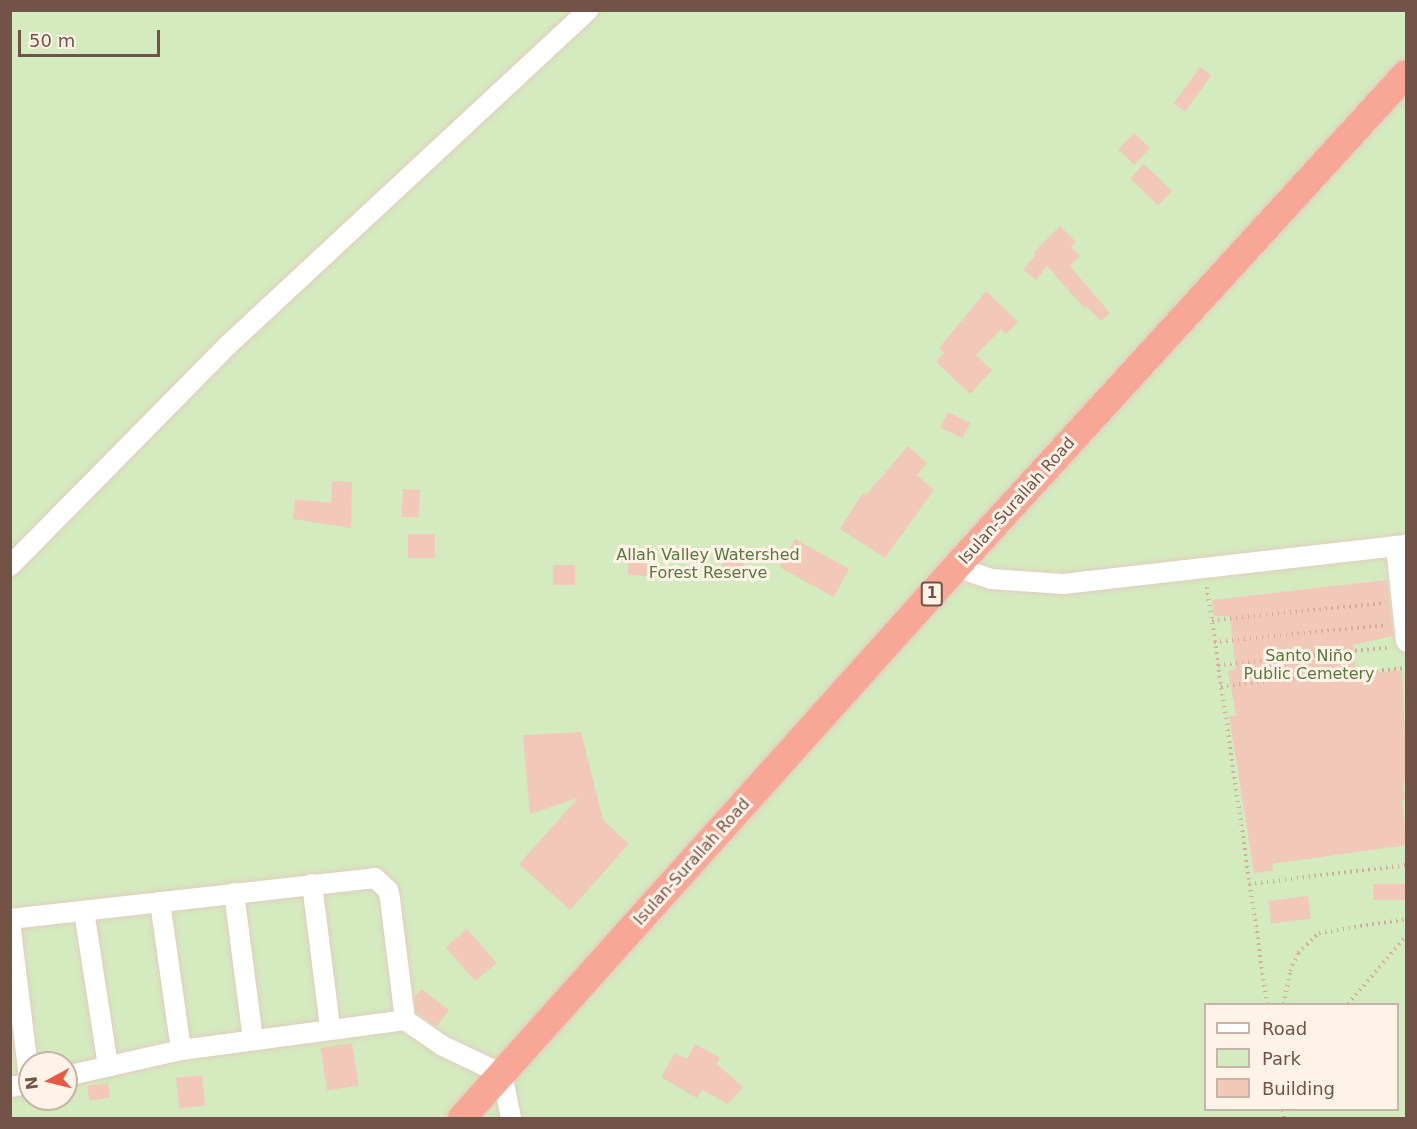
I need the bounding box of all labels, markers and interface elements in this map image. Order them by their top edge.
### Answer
scale bar [21,18,164,56]
text: 50 m [29,30,75,51]
street label: Isulan-Surallah Road [955,434,1079,568]
park label: Allah Valley Watershed Forest Reserve [616,545,800,583]
road number: 1 [920,582,944,606]
park label: Santo Niño Public Cemetery [1243,646,1375,684]
street label: Isulan-Surallah Road [630,795,754,929]
legend [1204,1003,1399,1111]
text: Road [1262,1018,1307,1039]
text: Park [1262,1048,1301,1069]
north arrow [18,1051,78,1111]
text: N [21,1075,42,1091]
text: Building [1262,1078,1335,1099]

